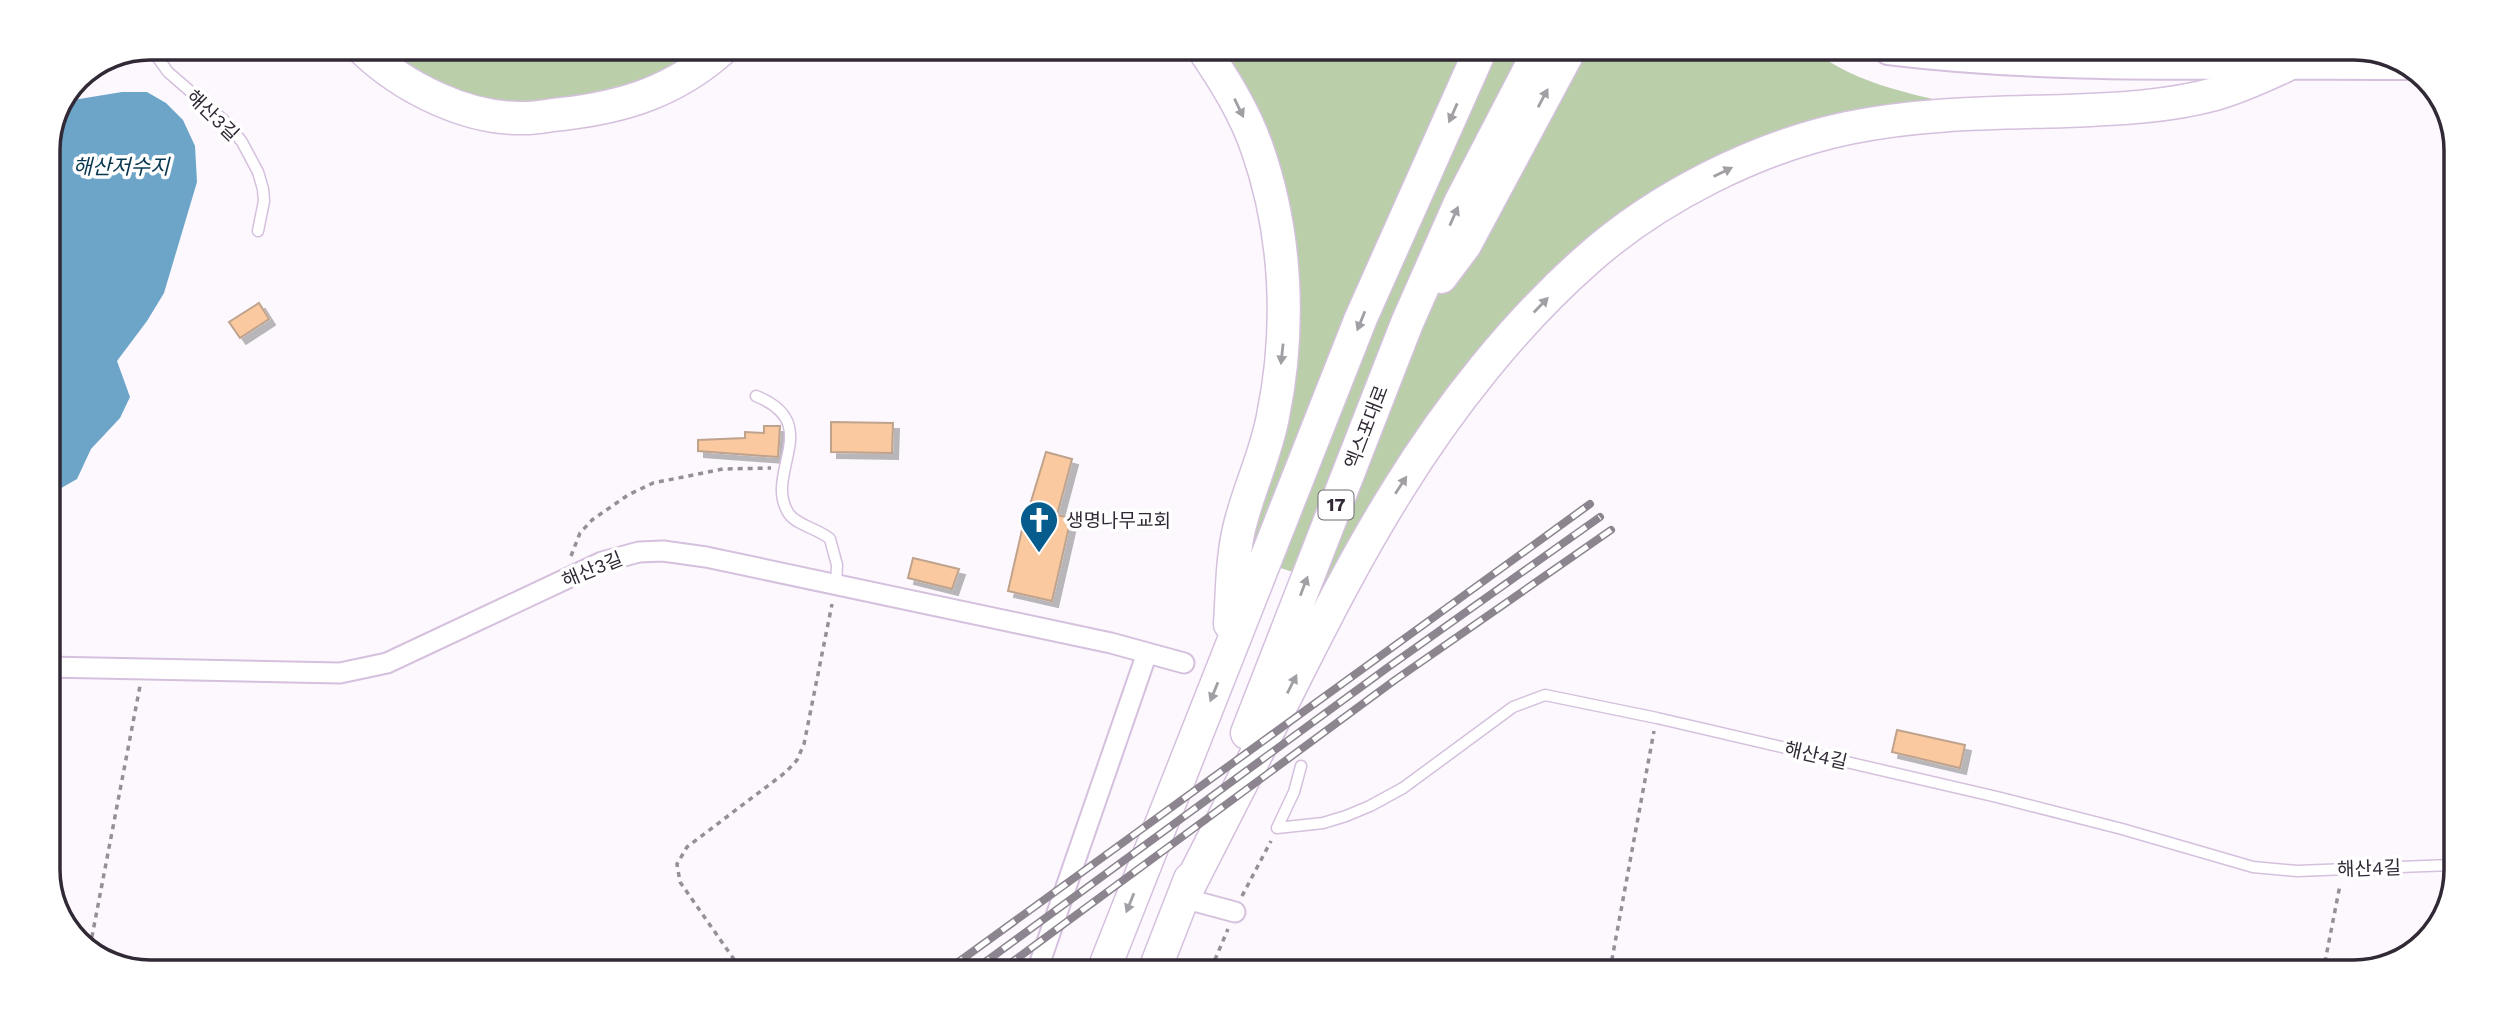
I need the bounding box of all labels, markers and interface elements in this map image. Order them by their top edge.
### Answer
street label: 해산3길 [182,85,243,146]
one-way arrow [1536,87,1548,107]
one-way arrow [1233,98,1245,118]
one-way arrow [1447,103,1459,123]
water label: 해산저수지 [73,154,171,179]
one-way arrow [1713,167,1733,178]
one-way arrow [1448,206,1460,226]
one-way arrow [1532,297,1549,314]
one-way arrow [1355,311,1366,332]
one-way arrow [1276,343,1287,365]
street label: 엑스포대로 [1340,382,1393,472]
one-way arrow [1394,475,1407,494]
road number: 17 [1318,490,1354,520]
church icon: 생명나무교회 [1018,499,1060,554]
place label: 생명나무교회 [1066,509,1171,532]
street label: 해산3길 [558,547,626,592]
one-way arrow [1299,575,1310,596]
one-way arrow [1286,674,1297,694]
one-way arrow [1208,681,1219,702]
street label: 해산4길 [1782,737,1850,774]
street label: 해산4길 [2337,856,2401,881]
one-way arrow [1125,893,1136,914]

